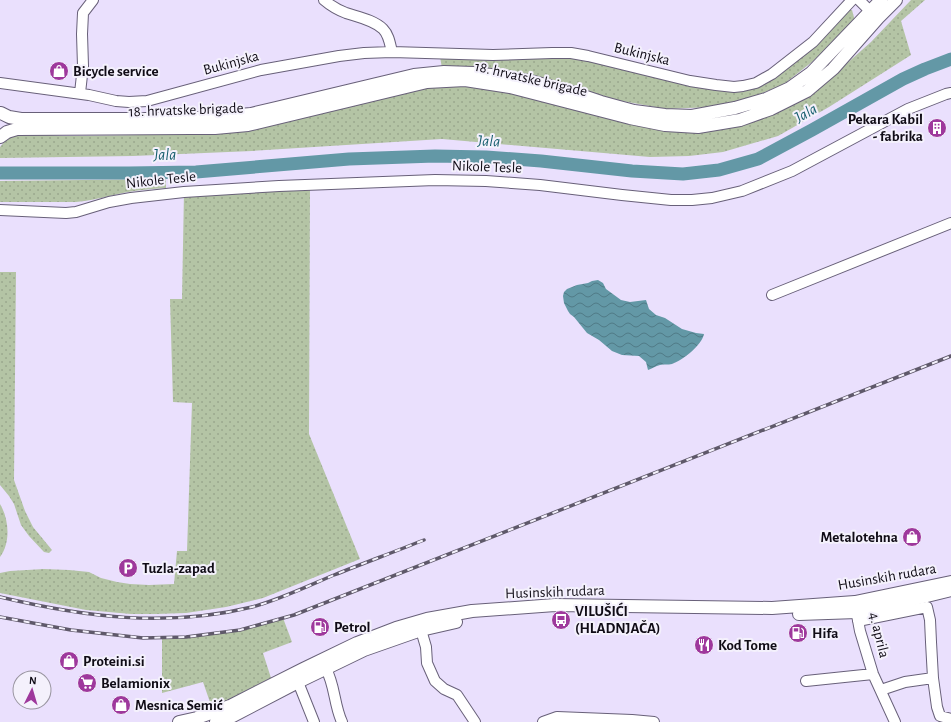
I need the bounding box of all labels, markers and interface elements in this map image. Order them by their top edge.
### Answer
street label: Bukinjska [613,40,671,68]
street label: Bukinjska [202,48,260,78]
street label: 18. hrvatske brigade [473,59,589,99]
shop icon: Bicycle service [48,60,70,82]
place label: Bicycle service [73,64,159,79]
street label: 18. hrvatske brigade [128,100,244,120]
water label: Jala [791,101,820,126]
place label: Pekara Kabil - fabrika [848,112,923,144]
building icon: Pekara Kabil - fabrika [926,117,948,139]
water label: Jala [476,132,501,150]
water label: Jala [153,147,176,163]
street label: Nikole Tesle [452,158,523,176]
street label: Nikole Tesle [125,169,197,191]
shop icon: Metalotehna [901,526,923,548]
place label: Metalotehna [821,530,898,545]
parking icon: Tuzla-zapad [117,557,139,579]
place label: Tuzla-zapad [142,561,215,576]
street label: Husinskih rudara [837,561,937,593]
street label: Husinskih rudara [505,583,605,601]
place label: VILUŠIĆI (HLADNJAČA) [575,602,661,636]
bus stop icon: VILUŠIĆI (HLADNJAČA) [550,609,572,631]
street label: 4. aprila [866,611,892,660]
fuel station icon: Petrol [309,616,331,638]
place label: Petrol [334,620,371,635]
fuel station icon: Hifa [787,622,809,644]
place label: Hifa [812,626,838,641]
restaurant icon: Kod Tome [693,634,715,656]
place label: Kod Tome [718,638,777,653]
shop icon: Proteini.si [58,650,80,672]
place label: Proteini.si [83,654,145,669]
north arrow [12,670,52,710]
supermarket icon: Belamionix [76,672,98,694]
text: N [29,675,37,686]
place label: Belamionix [101,676,170,691]
shop icon: Mesnica Semić [110,694,132,716]
place label: Mesnica Semić [135,698,223,713]

